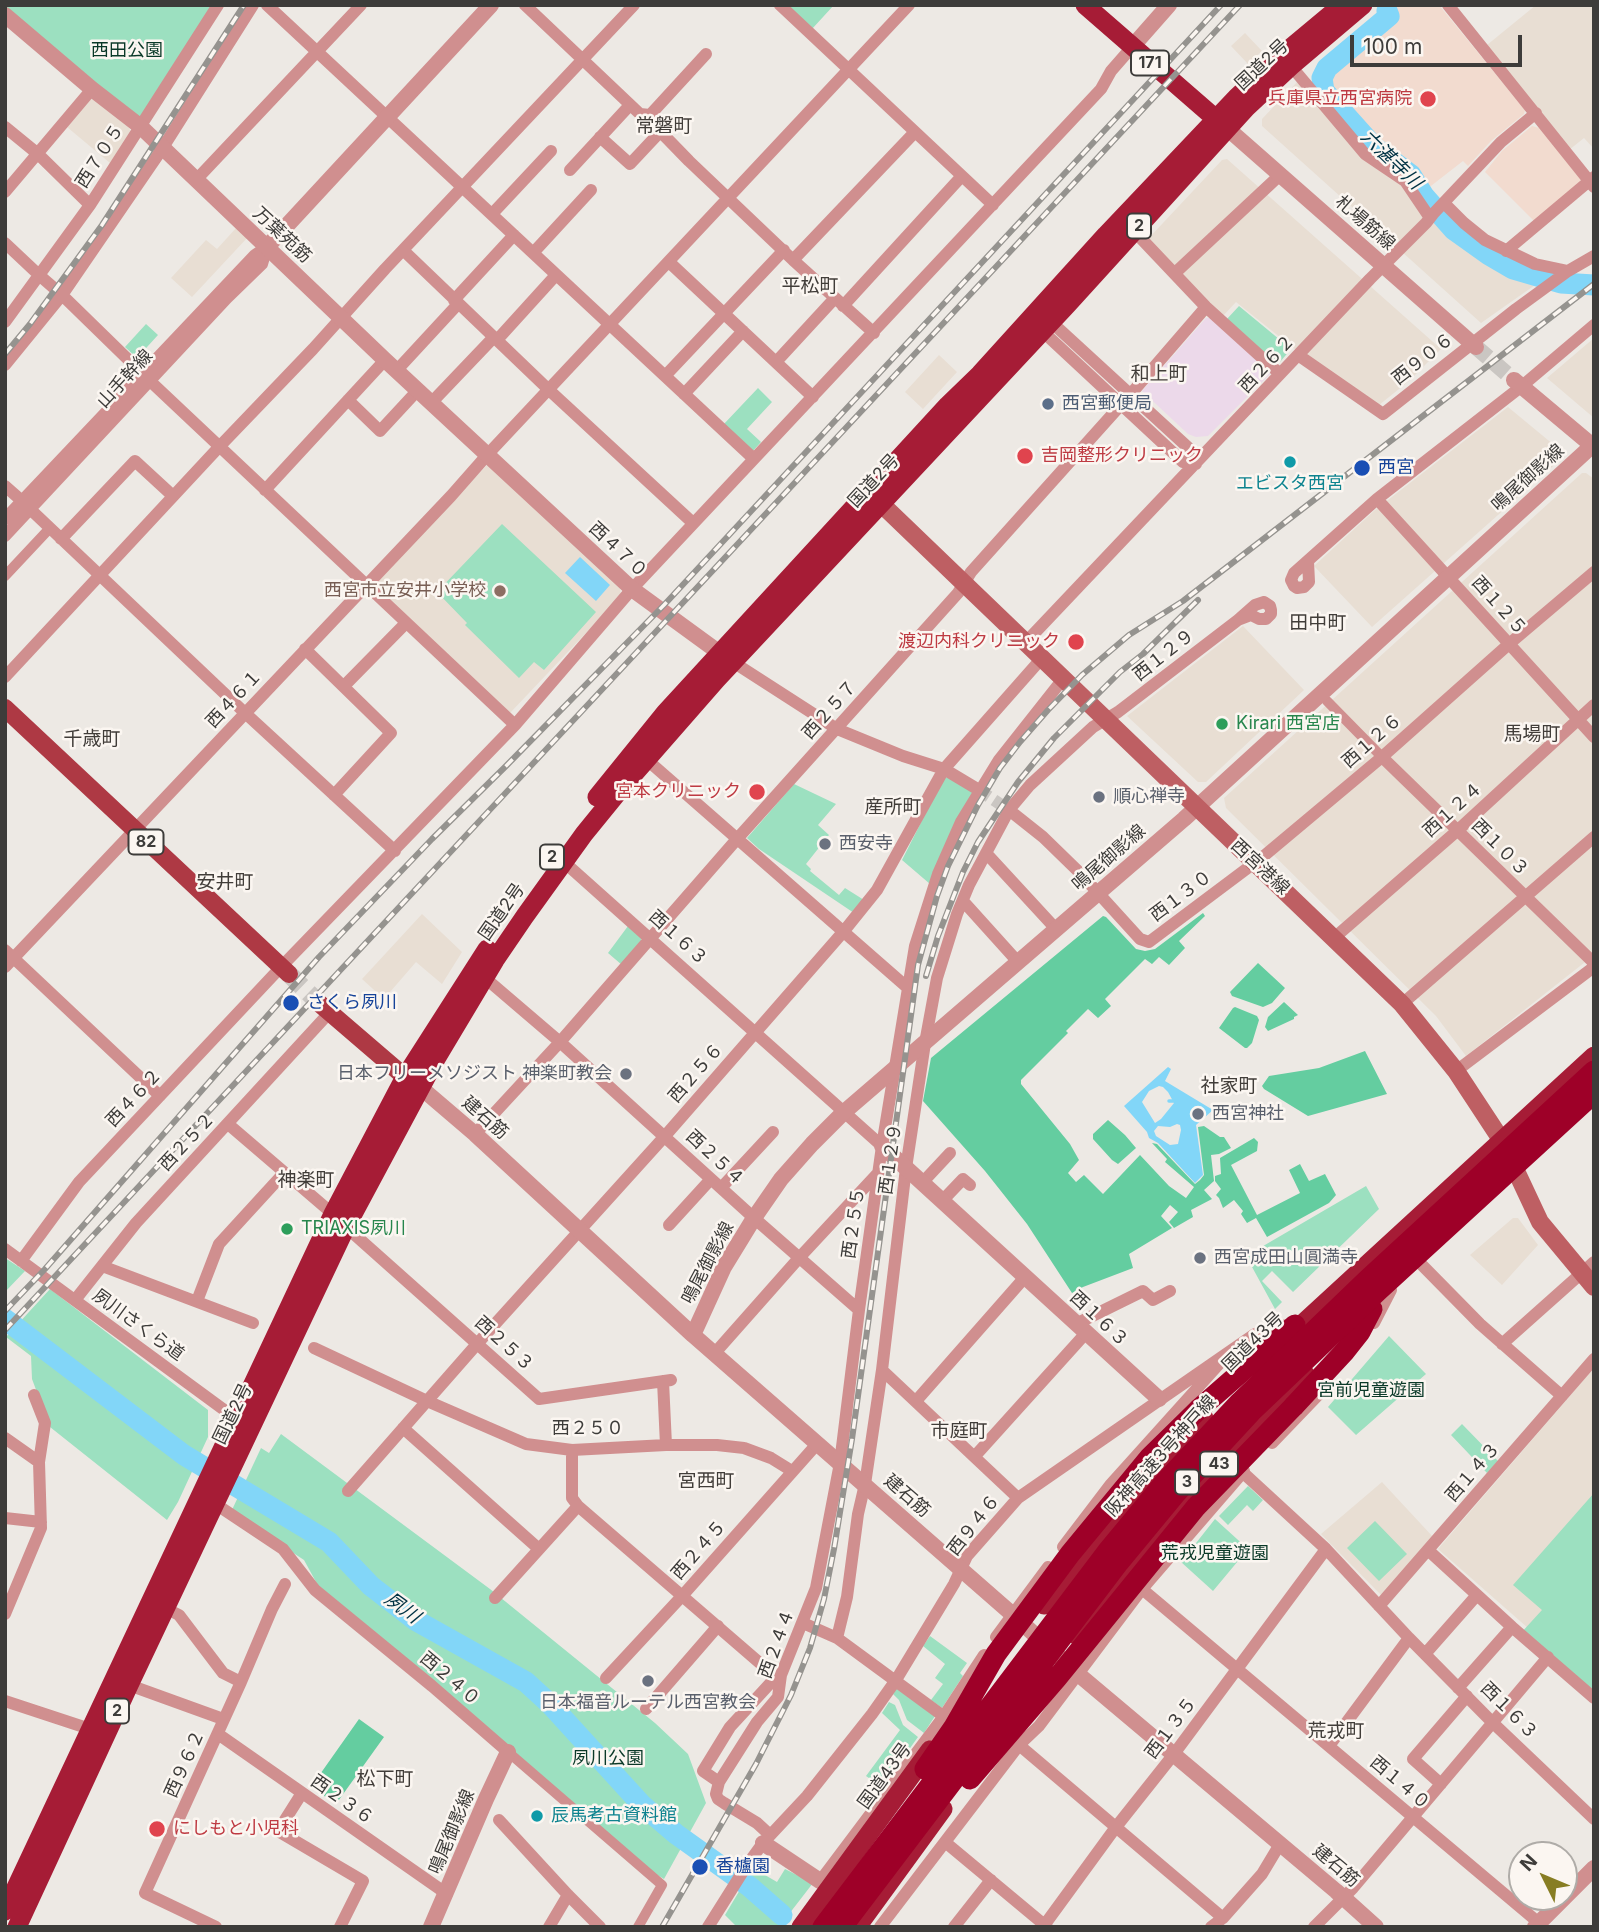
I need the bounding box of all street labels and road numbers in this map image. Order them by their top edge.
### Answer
street label: 国道2号 [1231,35,1293,95]
road number: 171 [1131,50,1169,76]
street label: 西７０５ [71,120,129,192]
street label: 札場筋線 [1331,191,1399,255]
street label: 万葉苑筋 [248,203,316,267]
road number: 2 [1127,214,1151,238]
street label: 西９０６ [1388,328,1458,390]
street label: 西２６２ [1235,330,1299,398]
street label: 山手幹線 [93,345,157,413]
street label: 鳴尾御影線 [1487,440,1569,516]
street label: 国道2号 [844,450,904,512]
street label: 西４７０ [584,518,652,582]
street label: 西１２５ [1467,572,1531,640]
street label: 西１２９ [1129,624,1199,686]
street label: 西４６１ [202,665,266,733]
street label: 西２５７ [798,676,862,744]
street label: 西１２６ [1338,709,1406,773]
street label: 西１２４ [1419,778,1487,842]
street label: 西１０３ [1467,815,1533,881]
street label: 鳴尾御影線 [1068,820,1150,896]
road number: 82 [128,830,164,855]
street label: 西宮港線 [1226,835,1294,899]
road number: 2 [540,844,564,870]
street label: 西１３０ [1146,866,1216,926]
street label: 国道2号 [475,879,529,945]
street label: 西１６３ [644,906,712,970]
street label: 西２５６ [664,1039,728,1107]
street label: 西４６２ [102,1064,166,1132]
street label: 建石筋 [458,1092,512,1144]
street label: 西２５２ [155,1108,219,1176]
street label: 西１２９ [875,1122,907,1196]
street label: 西２５４ [681,1126,749,1190]
street label: 西２５５ [838,1186,870,1260]
street label: 鳴尾御影線 [677,1218,739,1308]
street label: 夙川さくら道 [88,1285,188,1365]
street label: 西１６３ [1065,1287,1133,1351]
street label: 国道43号 [1218,1308,1288,1376]
street label: 西２５３ [470,1312,538,1376]
street label: 国道2号 [209,1380,257,1448]
street label: 阪神高速3号神戸線 [1101,1391,1221,1521]
street label: 西２５０ [552,1418,624,1440]
street label: 西１４３ [1441,1438,1505,1506]
road number: 43 [1200,1452,1238,1476]
street label: 建石筋 [880,1470,934,1522]
road number: 3 [1175,1470,1199,1494]
street label: 西９４６ [943,1490,1005,1560]
street label: 西２４５ [667,1516,731,1584]
street label: 西２４４ [755,1606,799,1682]
street label: 西２４０ [415,1648,485,1710]
street label: 西１６３ [1476,1678,1542,1744]
street label: 西１３５ [1141,1693,1201,1763]
road number: 2 [105,1698,129,1723]
street label: 西９６２ [160,1727,210,1801]
street label: 国道43号 [854,1739,916,1813]
street label: 西１４０ [1365,1752,1435,1814]
street label: 西２３６ [306,1771,378,1829]
street label: 鳴尾御影線 [424,1786,480,1878]
street label: 建石筋 [1308,1840,1364,1892]

